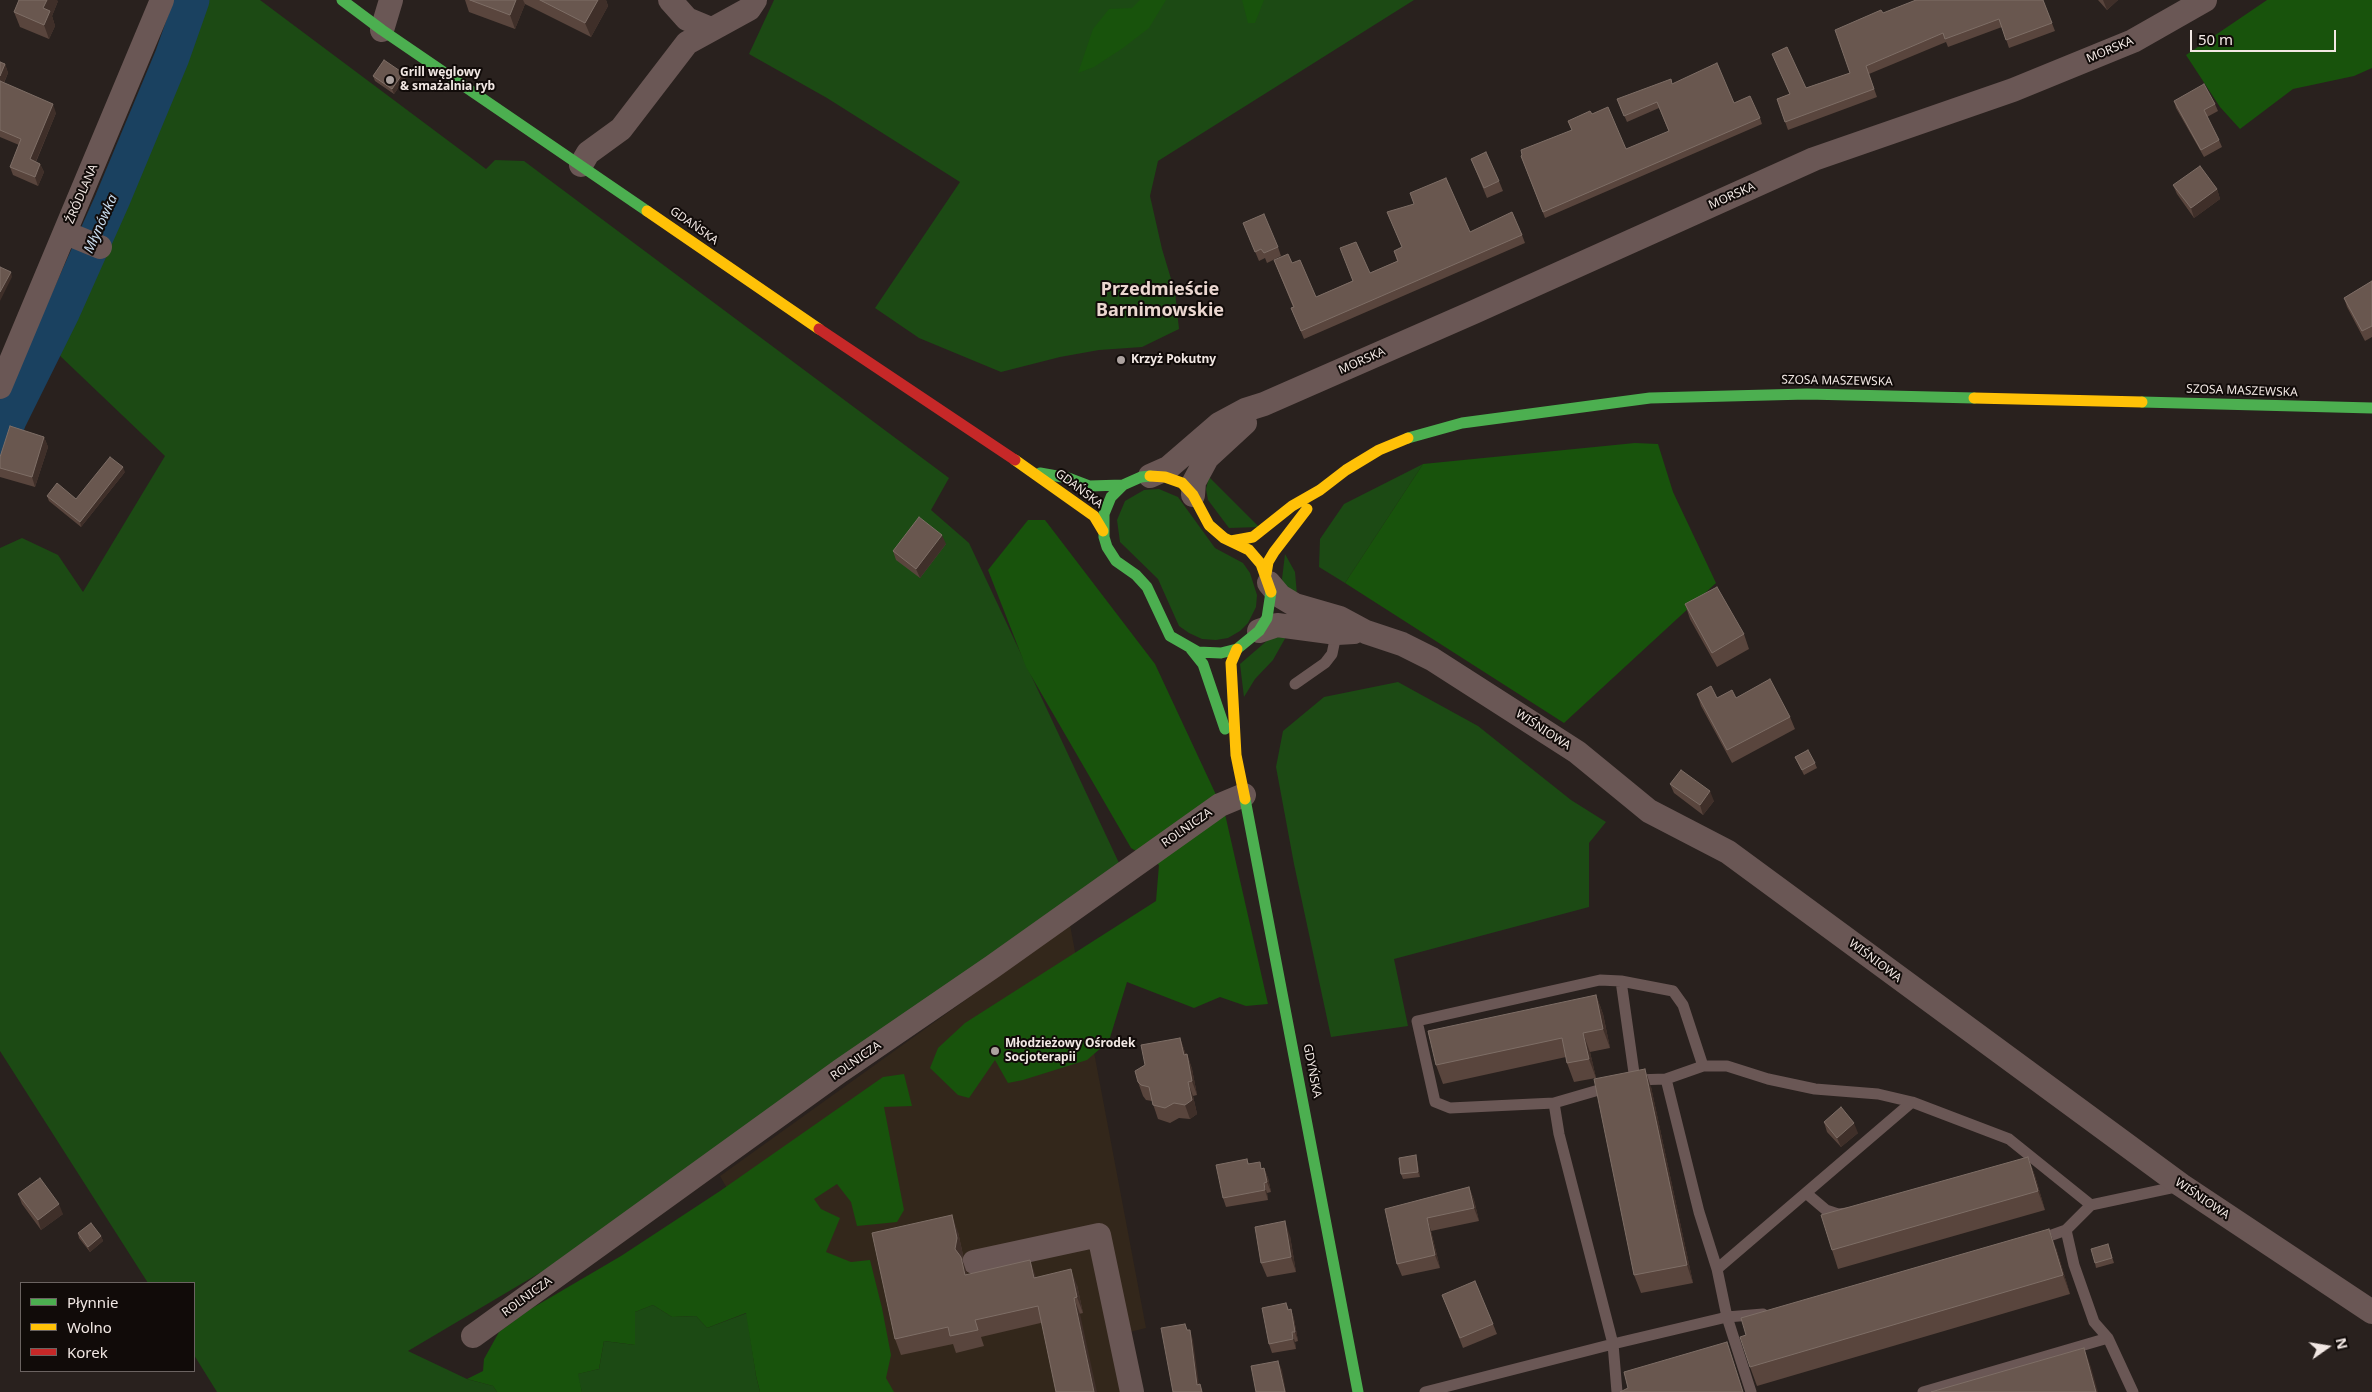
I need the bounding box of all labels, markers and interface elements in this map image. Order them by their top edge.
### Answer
scale bar [2192,20,2338,52]
text: 50 m [2198,29,2233,49]
street label: MORSKA [2084,34,2136,66]
place label: Grill węglowy & smażalnia ryb [400,66,495,94]
marker: Grill węglowy & smażalnia ryb [384,74,396,86]
street label: ŹRÓDLANA [63,162,101,226]
street label: MORSKA [1707,179,1757,213]
water label: Młynówka [81,192,121,256]
street label: GDAŃSKA [667,204,721,248]
district label: Przedmieście Barnimowskie [1096,279,1224,322]
street label: MORSKA [1337,344,1387,378]
place label: Krzyż Pokutny [1131,353,1216,367]
marker: Krzyż Pokutny [1115,354,1127,366]
street label: SZOSA MASZEWSKA [1781,373,1893,389]
street label: SZOSA MASZEWSKA [2186,382,2298,400]
street label: GDAŃSKA [1052,466,1106,512]
street label: WIŚNIOWA [1513,707,1573,753]
street label: ROLNICZA [1159,805,1215,851]
street label: WIŚNIOWA [1846,936,1904,986]
place label: Młodzieżowy Ośrodek Socjoterapii [1005,1037,1135,1065]
street label: ROLNICZA [828,1038,884,1084]
street label: GDYŃSKA [1300,1043,1324,1099]
marker: Młodzieżowy Ośrodek Socjoterapii [989,1045,1001,1057]
street label: WIŚNIOWA [2172,1176,2232,1222]
street label: ROLNICZA [499,1274,555,1320]
legend [20,1282,195,1372]
text: Płynnie [67,1292,118,1312]
text: Wolno [67,1317,112,1337]
north arrow [2302,1322,2352,1372]
text: N [2332,1336,2353,1351]
text: Korek [67,1342,108,1362]

